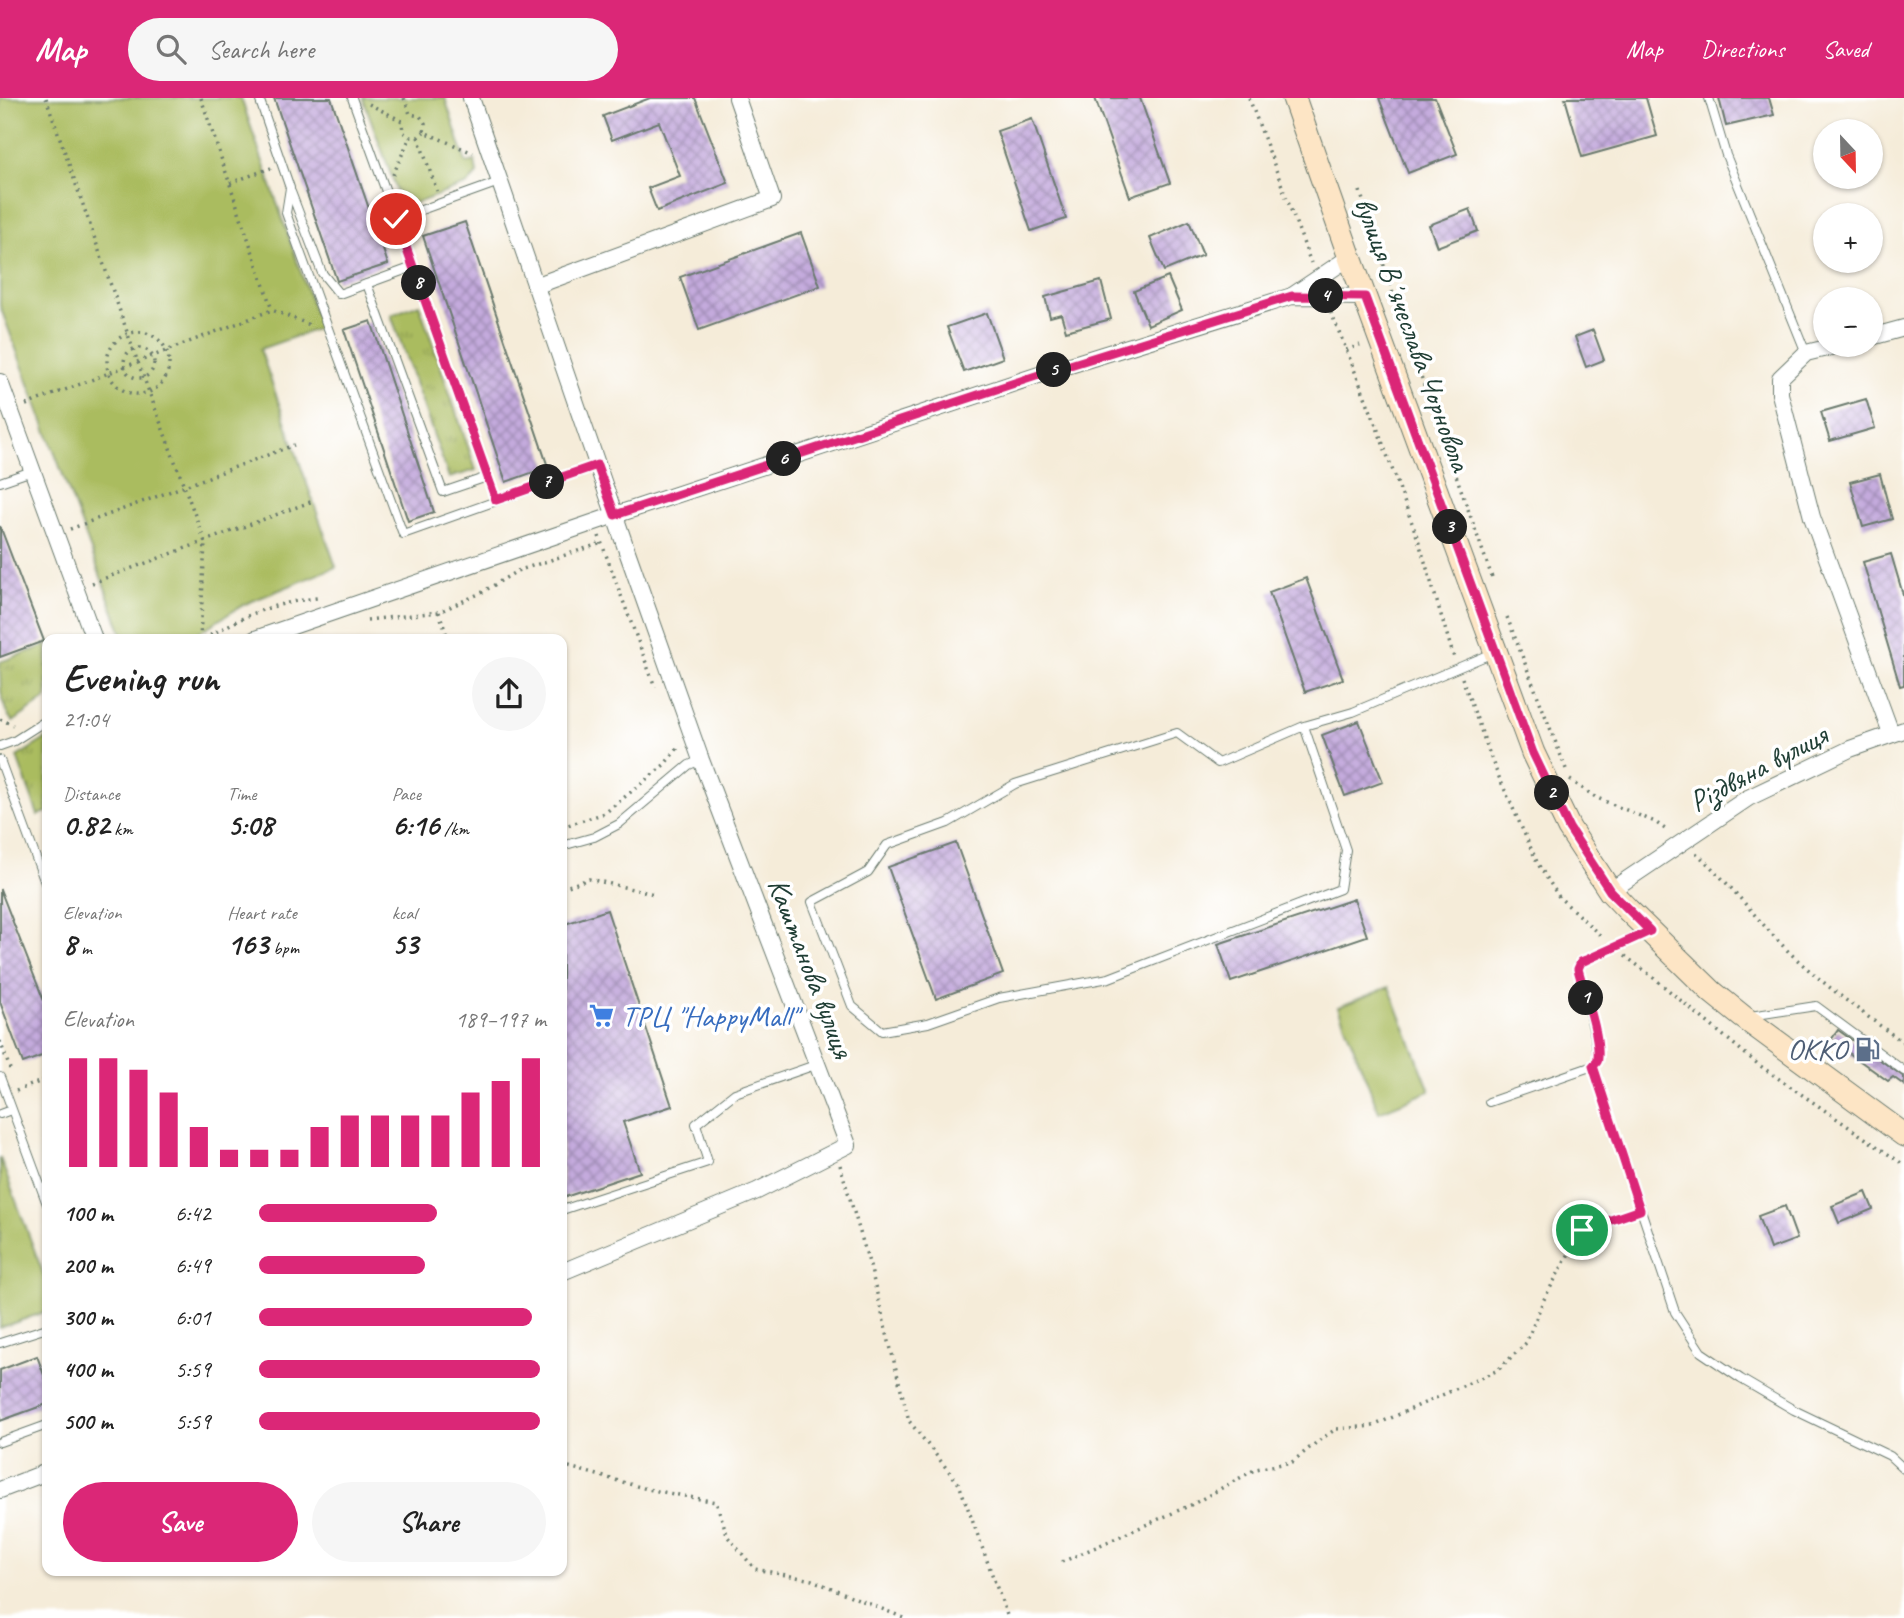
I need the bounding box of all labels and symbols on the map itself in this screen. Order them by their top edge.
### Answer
north arrow [1813,119,1883,189]
pin [366,189,426,249]
street label: вулиця Вʼячеслава Чорновола [1346,192,1481,478]
pin: 8 [402,266,436,300]
pin: 4 [1308,278,1344,314]
pin: 5 [1036,352,1072,388]
pin: 6 [766,442,802,476]
pin: 7 [530,464,564,500]
pin: 3 [1432,510,1468,544]
street label: Різдвяна вулиця [1682,715,1836,820]
pin: 2 [1534,776,1570,810]
street label: Каштанова вулиця [759,873,863,1064]
pin: 1 [1568,981,1604,1016]
place label: ТРЦ "HappyMall" [622,997,803,1035]
supermarket icon: ТРЦ "HappyMall" [588,1002,616,1030]
place label: ОККО [1787,1030,1850,1068]
fuel station icon: ОККО [1853,1035,1881,1063]
pin [1552,1200,1612,1260]

